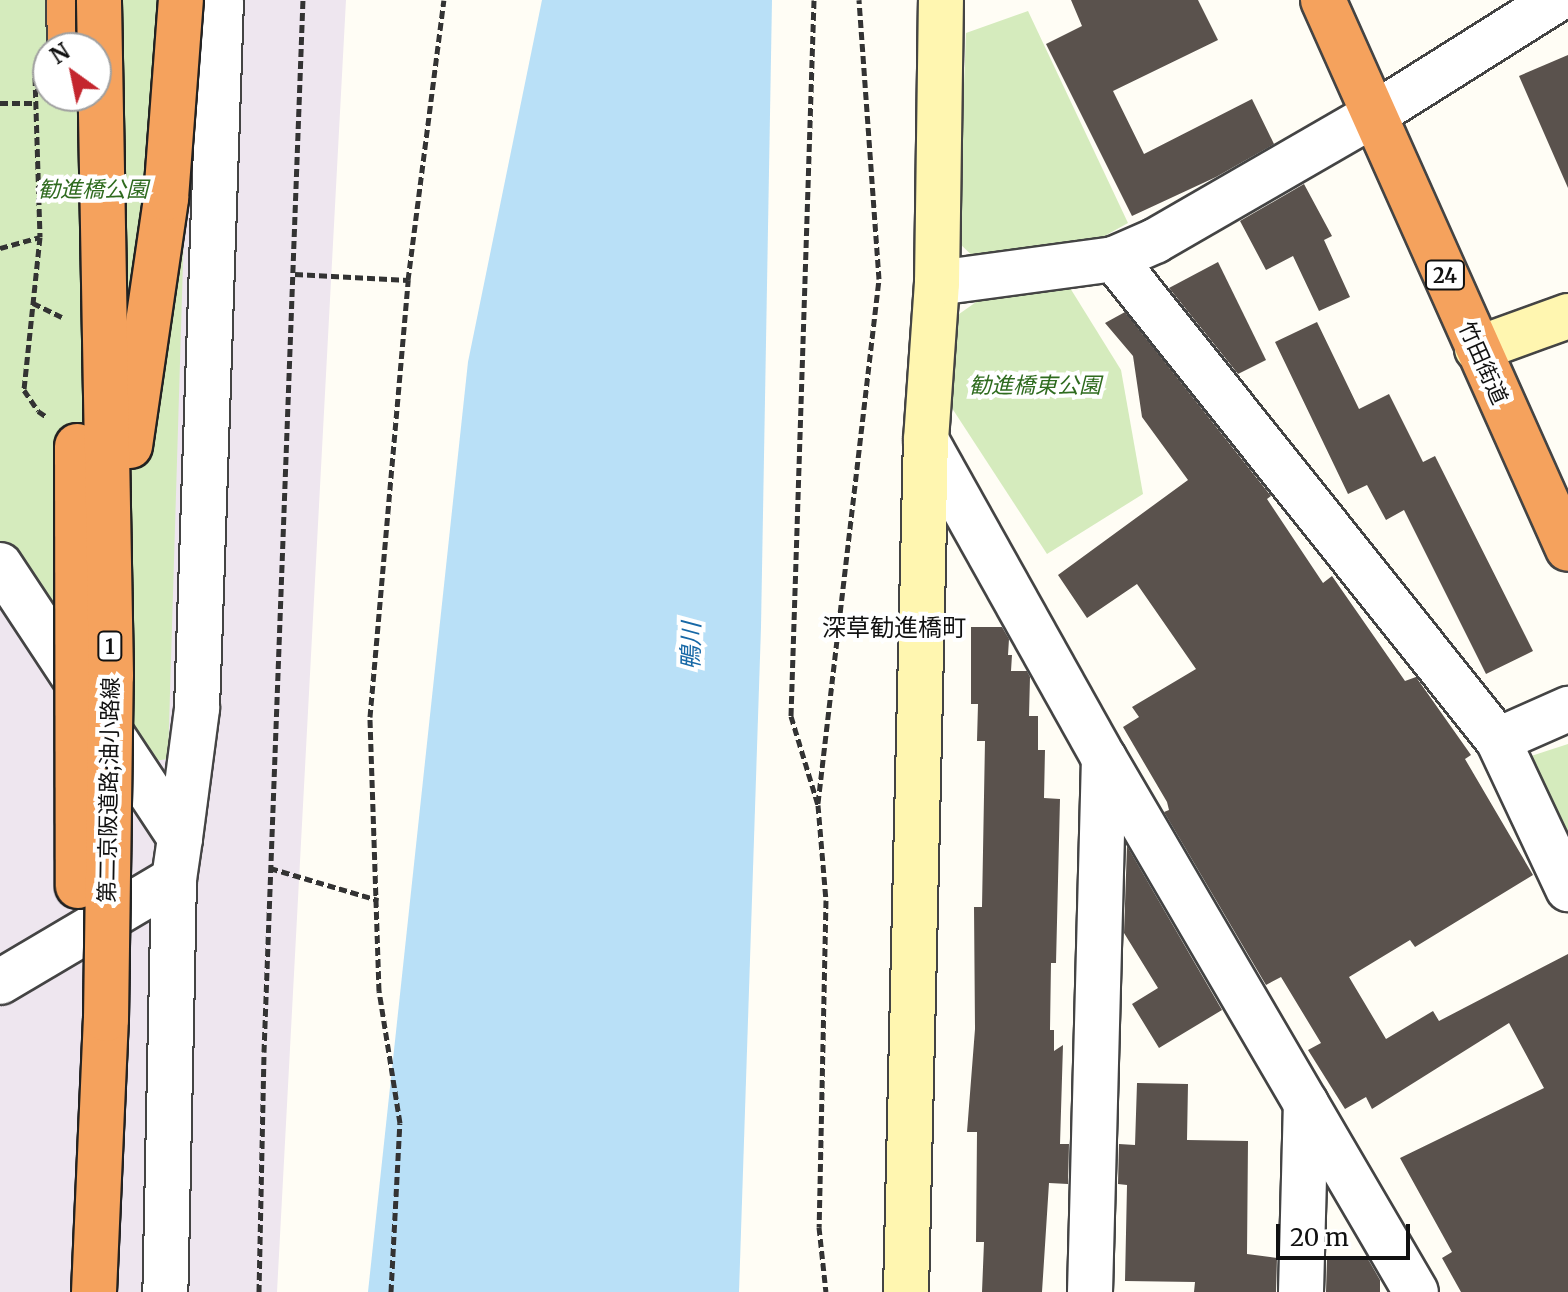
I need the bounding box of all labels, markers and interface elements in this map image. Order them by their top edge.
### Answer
north arrow [32,32,112,112]
text: N [45,37,75,70]
park label: 勧進橋公園 [38,177,148,203]
road number: 24 [1423,259,1467,291]
street label: 竹田街道 [1453,317,1513,409]
park label: 勧進橋東公園 [969,373,1101,399]
district label: 深草勧進橋町 [822,614,966,642]
water label: 鴨川 [676,622,706,670]
road number: 1 [96,630,124,662]
street label: 第二京阪道路;油小路線 [94,677,124,903]
scale bar [1280,1208,1414,1258]
text: 20 m [1290,1222,1349,1253]

